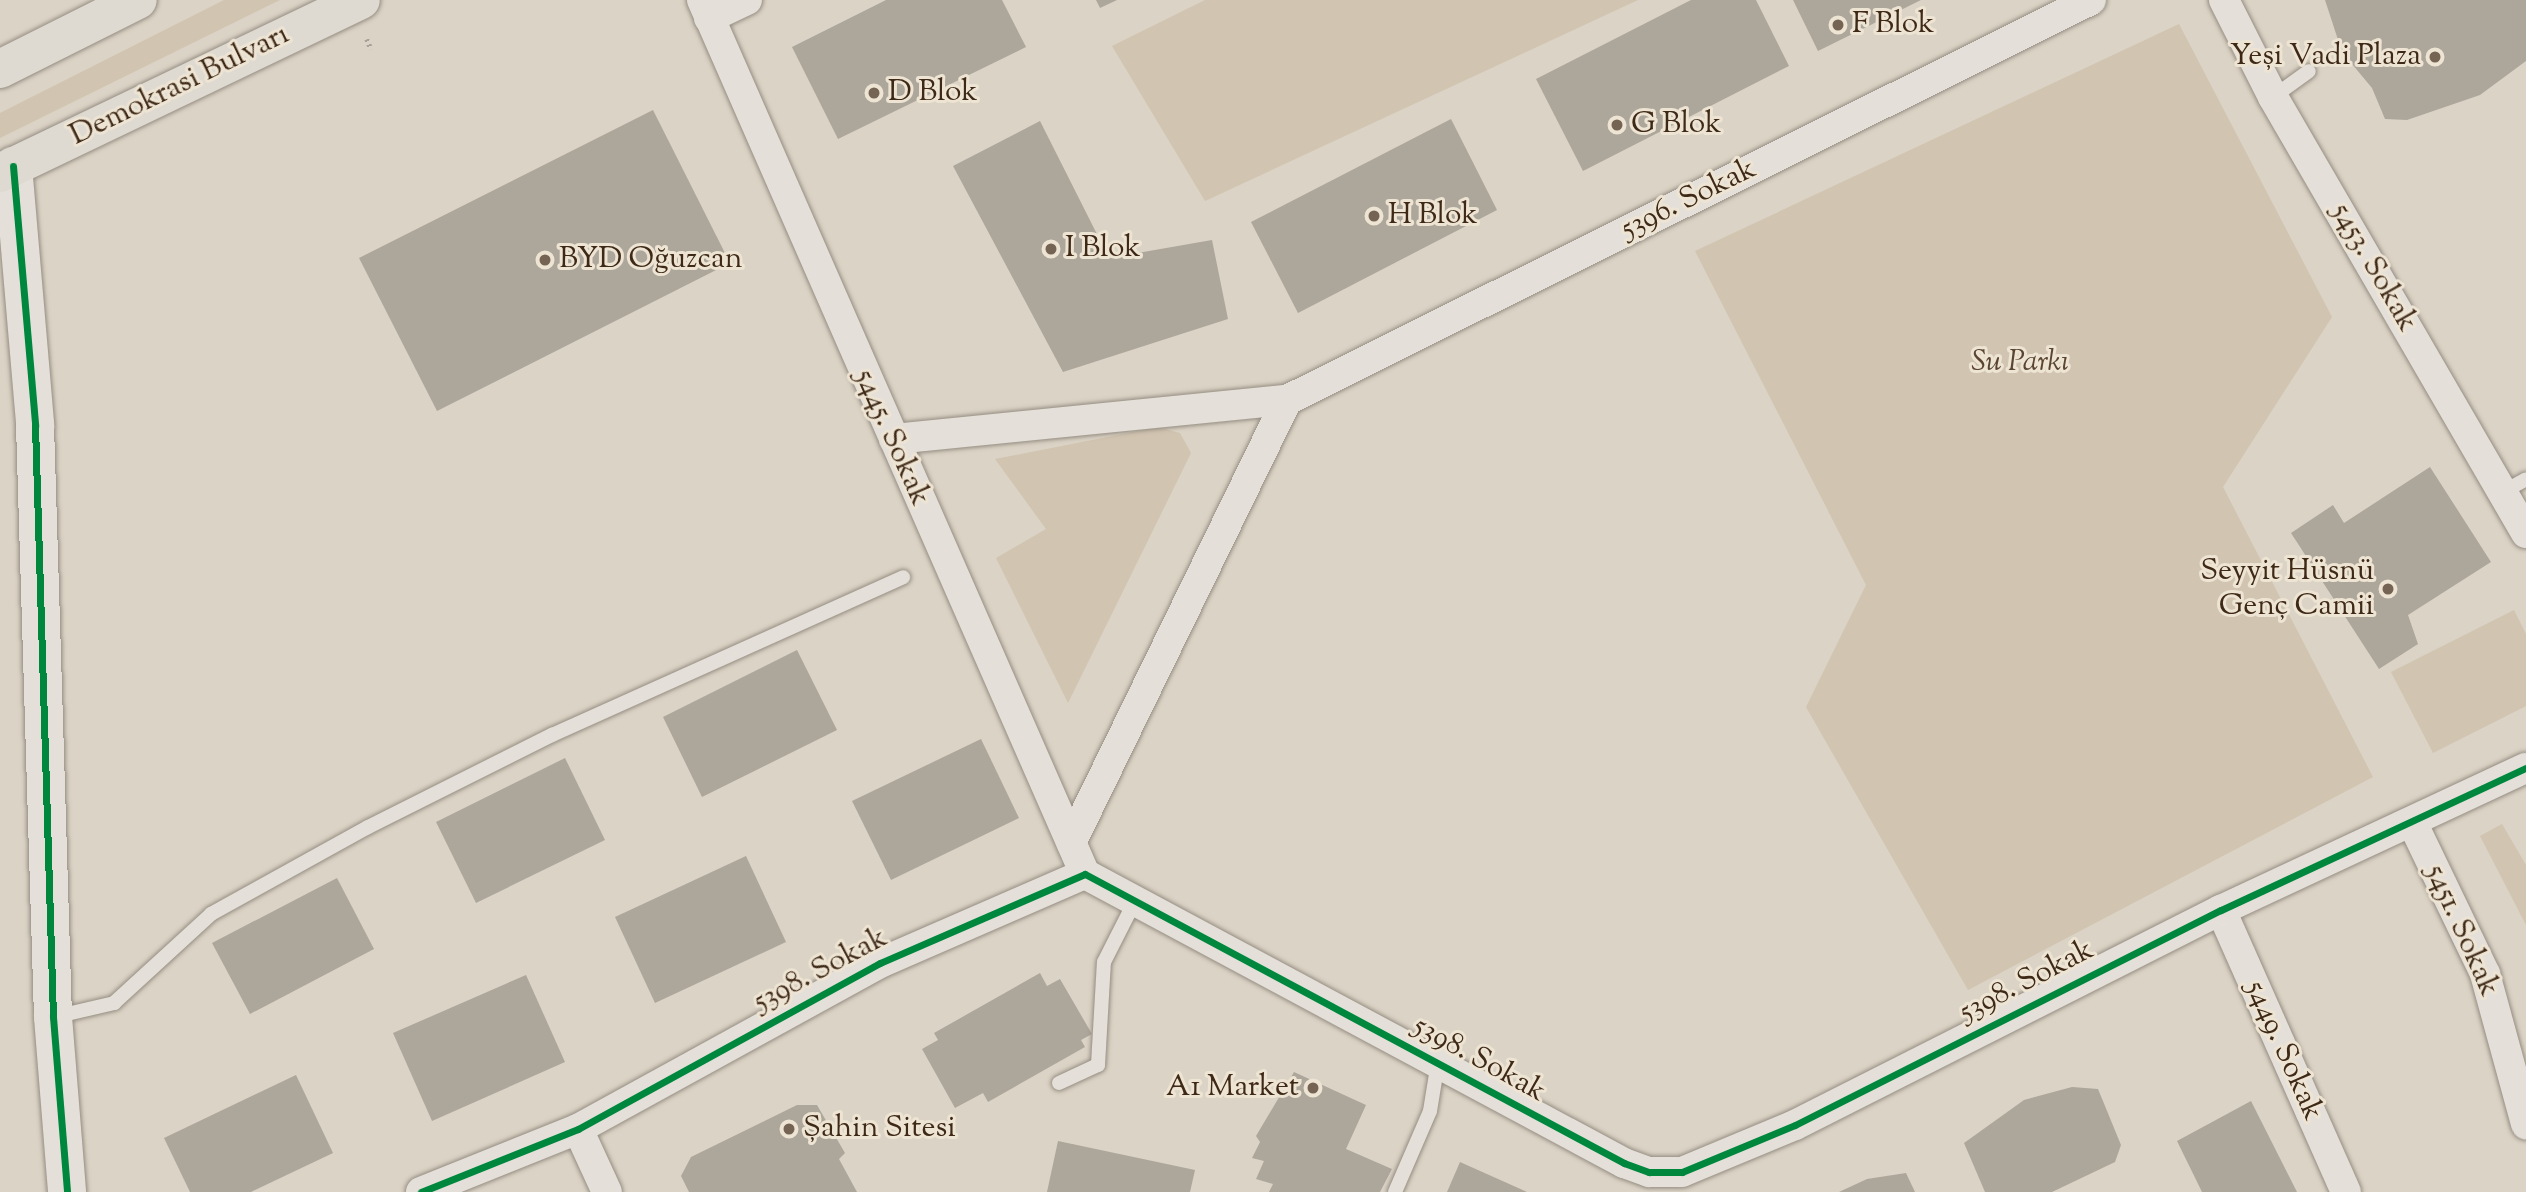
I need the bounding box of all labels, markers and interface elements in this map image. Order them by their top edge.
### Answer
place label: F Blok [1852,7,1934,43]
street label: Demokrasi Bulvarı [65,17,295,155]
marker: F Blok [1830,17,1846,33]
place label: Yeşi Vadi Plaza [2230,39,2421,75]
marker: Yeşi Vadi Plaza [2427,49,2443,65]
place label: D Blok [888,75,978,111]
marker: D Blok [866,85,882,101]
place label: G Blok [1631,107,1721,143]
marker: G Blok [1609,117,1625,133]
street label: 5396. Sokak [1616,152,1762,248]
street label: 5453. Sokak [2322,197,2424,339]
place label: H Blok [1388,198,1478,234]
marker: H Blok [1366,208,1382,224]
place label: I Blok [1065,231,1141,267]
marker: I Blok [1043,241,1059,257]
place label: BYD Oğuzcan [559,242,743,278]
marker: BYD Oğuzcan [537,252,553,268]
park label: Su Parkı [1971,345,2069,381]
street label: 5445. Sokak [845,364,937,512]
place label: Seyyit Hüsnü Genç Camii [2200,554,2374,624]
marker: Seyyit Hüsnü Genç Camii [2380,581,2396,597]
street label: 5451. Sokak [2416,860,2506,1002]
street label: 5398. Sokak [748,921,894,1021]
street label: 5398. Sokak [1954,933,2100,1031]
street label: 5449. Sokak [2236,975,2330,1127]
street label: 5398. Sokak [1406,1009,1552,1111]
place label: A1 Market [1166,1070,1299,1106]
marker: A1 Market [1305,1080,1321,1096]
place label: Şahin Sitesi [803,1111,956,1147]
marker: Şahin Sitesi [781,1121,797,1137]

